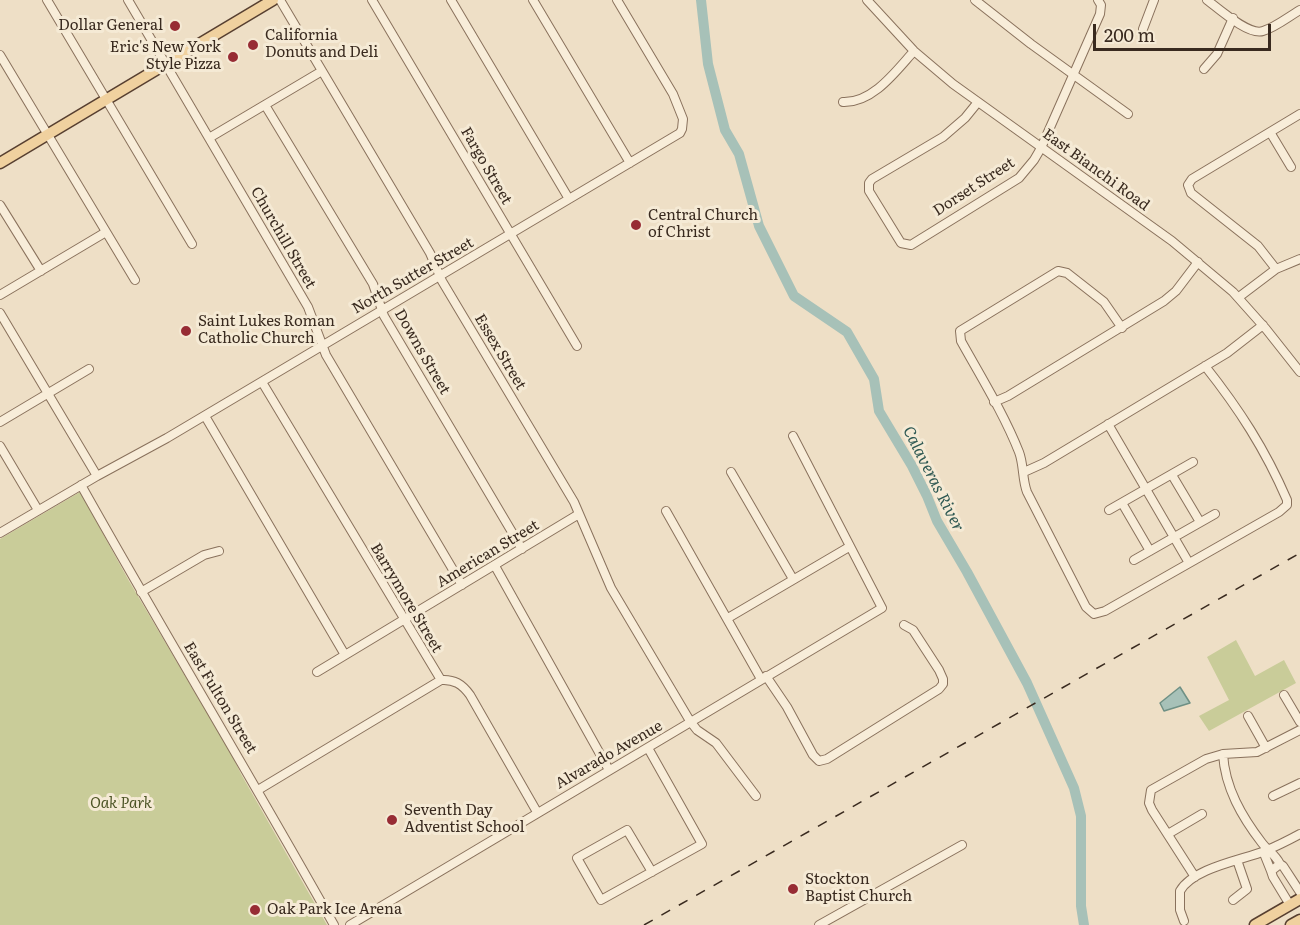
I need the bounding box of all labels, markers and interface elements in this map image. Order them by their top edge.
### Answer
scale bar [1096,12,1274,50]
place label: Dollar General [58,17,163,35]
marker: Dollar General [168,19,182,33]
text: 200 m [1104,21,1155,48]
place label: California Donuts and Deli [265,27,378,62]
marker: California Donuts and Deli [246,38,260,52]
place label: Eric's New York Style Pizza [110,39,221,74]
marker: Eric's New York Style Pizza [226,50,240,64]
street label: Fargo Street [457,124,515,208]
street label: East Bianchi Road [1039,125,1153,215]
street label: Dorset Street [930,154,1018,220]
street label: Churchill Street [247,184,319,292]
place label: Central Church of Christ [648,207,758,242]
marker: Central Church of Christ [629,218,643,232]
street label: North Sutter Street [349,234,477,318]
street label: Downs Street [390,306,454,398]
street label: Essex Street [470,311,530,393]
place label: Saint Lukes Roman Catholic Church [198,313,335,348]
marker: Saint Lukes Roman Catholic Church [179,324,193,338]
water label: Calaveras River [898,423,968,535]
street label: American Street [434,516,542,592]
street label: Barrymore Street [366,540,446,656]
street label: East Fulton Street [180,639,260,757]
street label: Alvarado Avenue [552,717,666,793]
park label: Oak Park [90,795,152,813]
place label: Seventh Day Adventist School [404,802,525,837]
marker: Seventh Day Adventist School [385,813,399,827]
place label: Stockton Baptist Church [805,871,912,906]
marker: Stockton Baptist Church [786,882,800,896]
place label: Oak Park Ice Arena [267,901,402,919]
marker: Oak Park Ice Arena [248,903,262,917]

